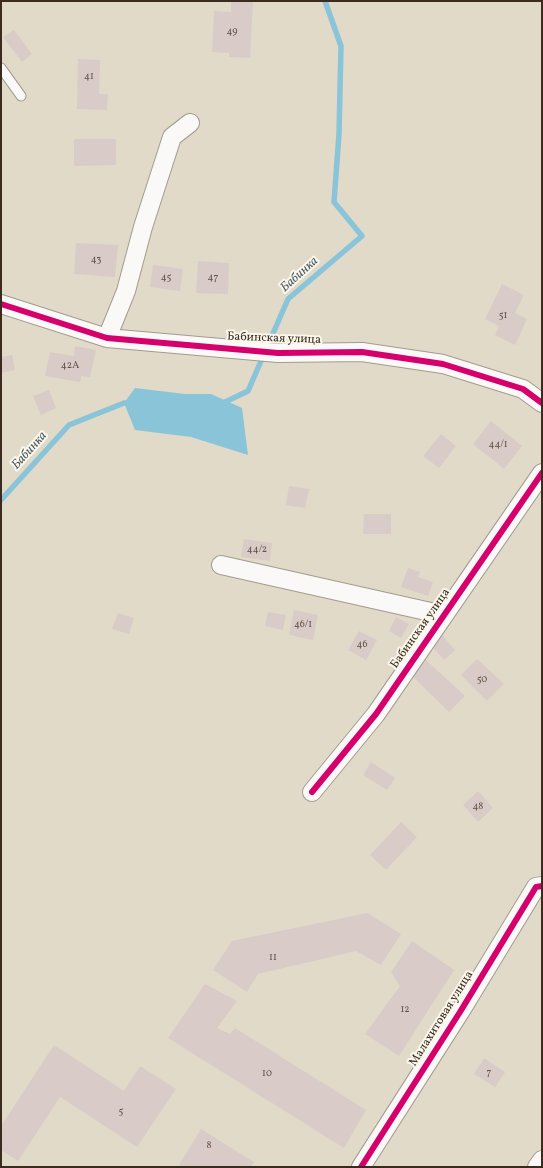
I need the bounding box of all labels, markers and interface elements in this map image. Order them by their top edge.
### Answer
house number: 49 [227,26,237,38]
house number: 41 [84,71,94,83]
house number: 43 [91,254,101,266]
water label: Бабинка [278,254,322,296]
house number: 45 [161,272,171,284]
house number: 47 [208,272,218,284]
house number: 51 [499,310,507,322]
street label: Бабинская улица [227,330,321,348]
house number: 42А [61,360,79,372]
water label: Бабинка [9,429,51,473]
house number: 44/1 [488,439,508,451]
house number: 44/2 [247,544,267,556]
street label: Бабинская улица [388,586,454,672]
house number: 46/1 [294,619,312,631]
house number: 46 [357,639,367,651]
house number: 50 [477,674,487,686]
house number: 48 [473,801,483,813]
house number: 11 [269,952,277,964]
street label: Малахитовая улица [407,969,477,1069]
house number: 12 [400,1004,410,1016]
house number: 7 [487,1067,491,1079]
house number: 10 [262,1068,272,1080]
house number: 5 [119,1106,123,1118]
house number: 8 [206,1140,212,1152]

